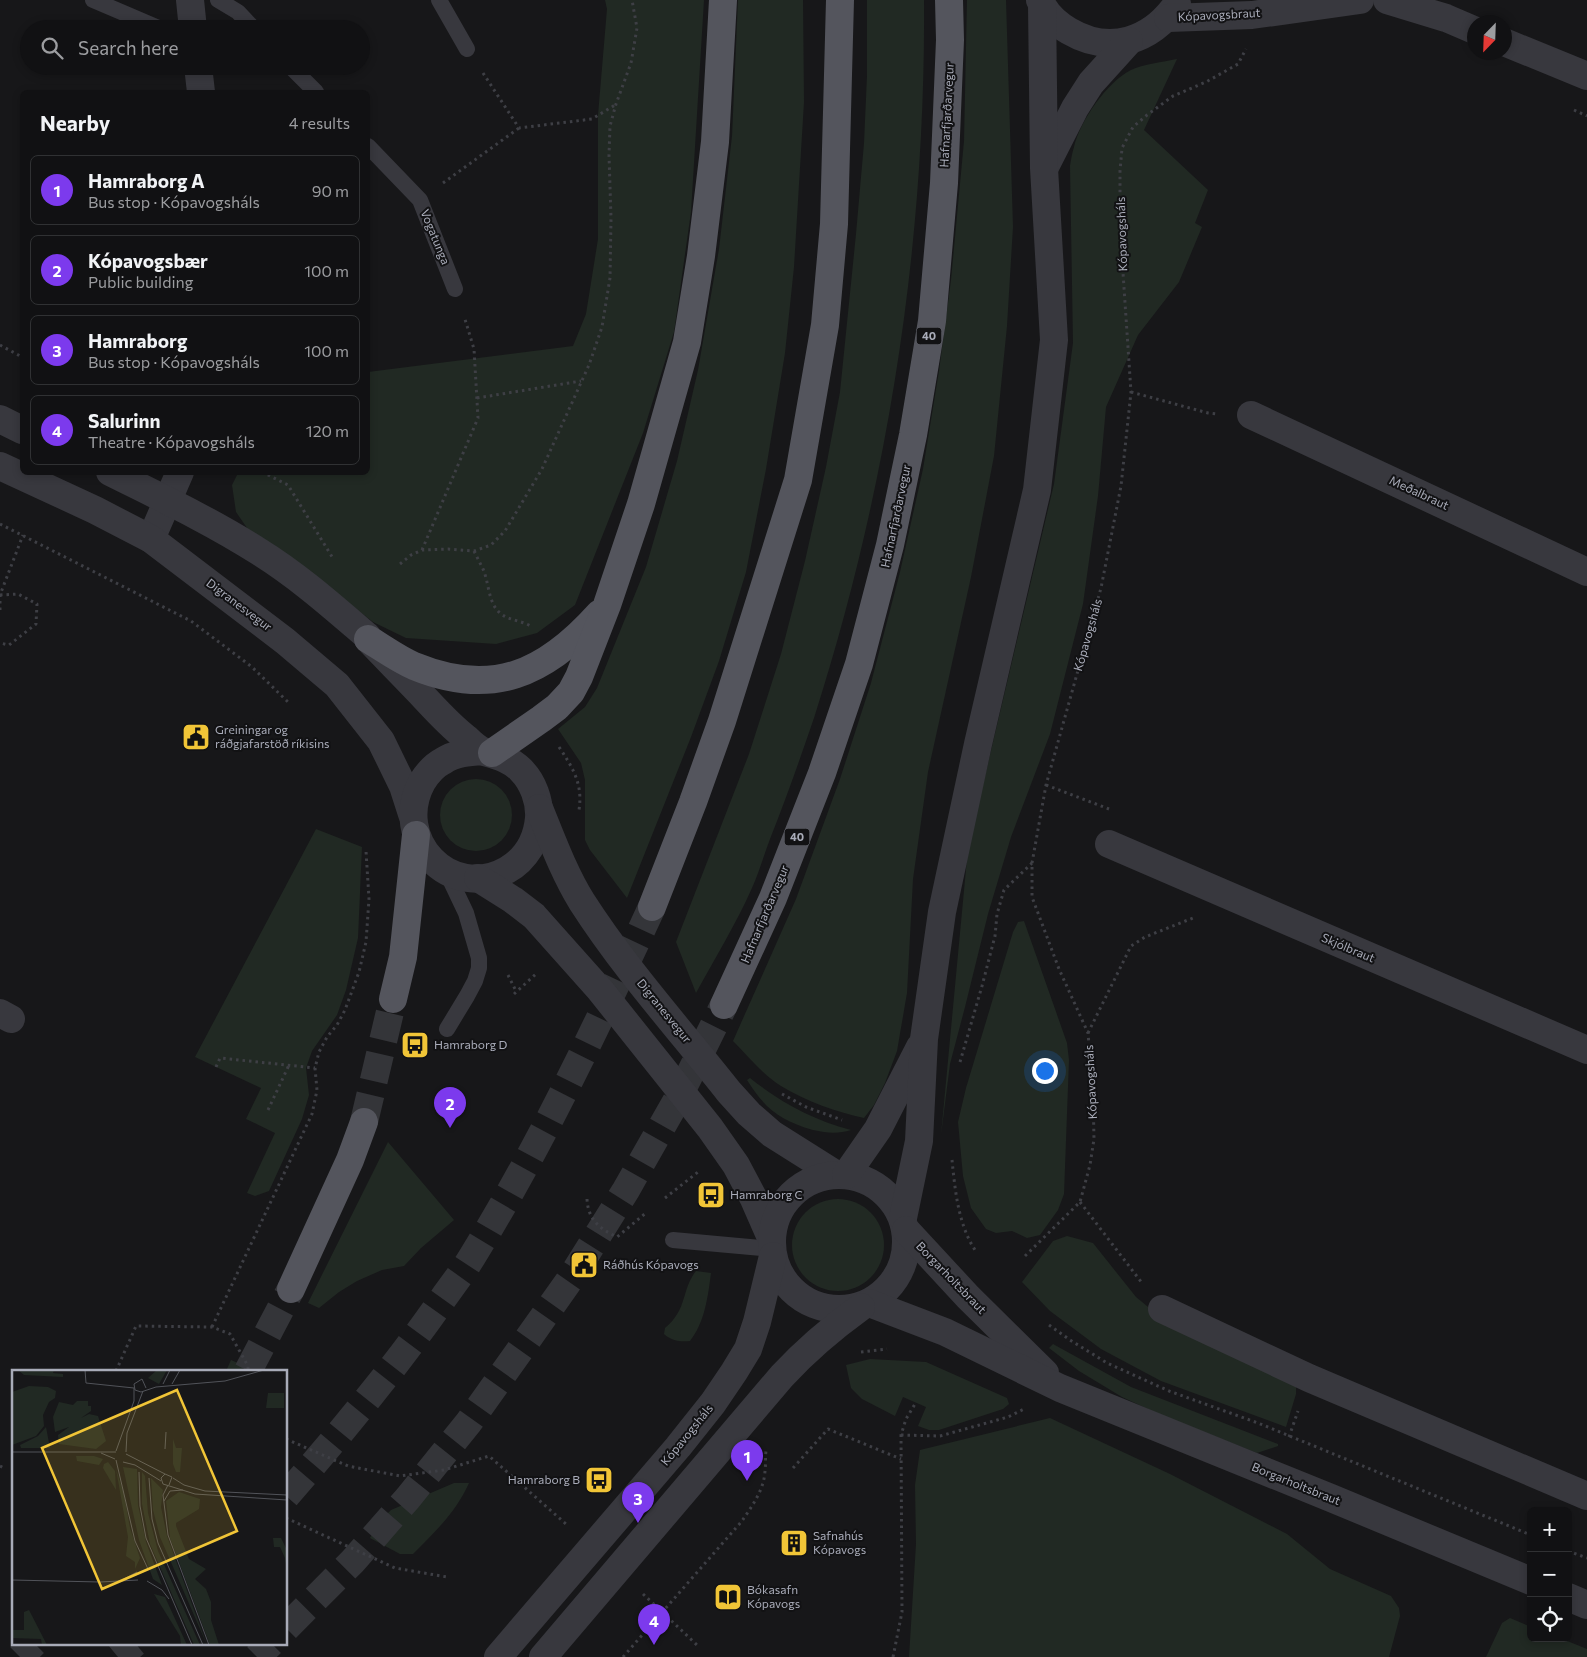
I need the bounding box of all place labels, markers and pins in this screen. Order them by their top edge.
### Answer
public building icon: Greiningar og ráðgjafarstöð ríkisins [181,722,211,752]
place label: Greiningar og ráðgjafarstöð ríkisins [215,722,330,750]
bus stop icon: Hamraborg D [400,1030,430,1060]
place label: Hamraborg D [434,1037,508,1051]
pin: 2 [434,1087,466,1128]
bus stop icon: Hamraborg C [696,1180,726,1210]
place label: Hamraborg C [730,1187,803,1201]
public building icon: Ráðhús Kópavogs [569,1250,599,1280]
place label: Ráðhús Kópavogs [603,1257,699,1271]
pin: 1 [731,1440,763,1481]
bus stop icon: Hamraborg B [584,1465,614,1495]
place label: Hamraborg B [508,1472,580,1486]
pin: 3 [622,1482,654,1523]
building icon: Safnahús Kópavogs [779,1528,809,1558]
place label: Safnahús Kópavogs [813,1528,866,1556]
library icon: Bókasafn Kópavogs [713,1582,743,1612]
place label: Bókasafn Kópavogs [747,1582,800,1610]
pin: 4 [638,1604,670,1645]

